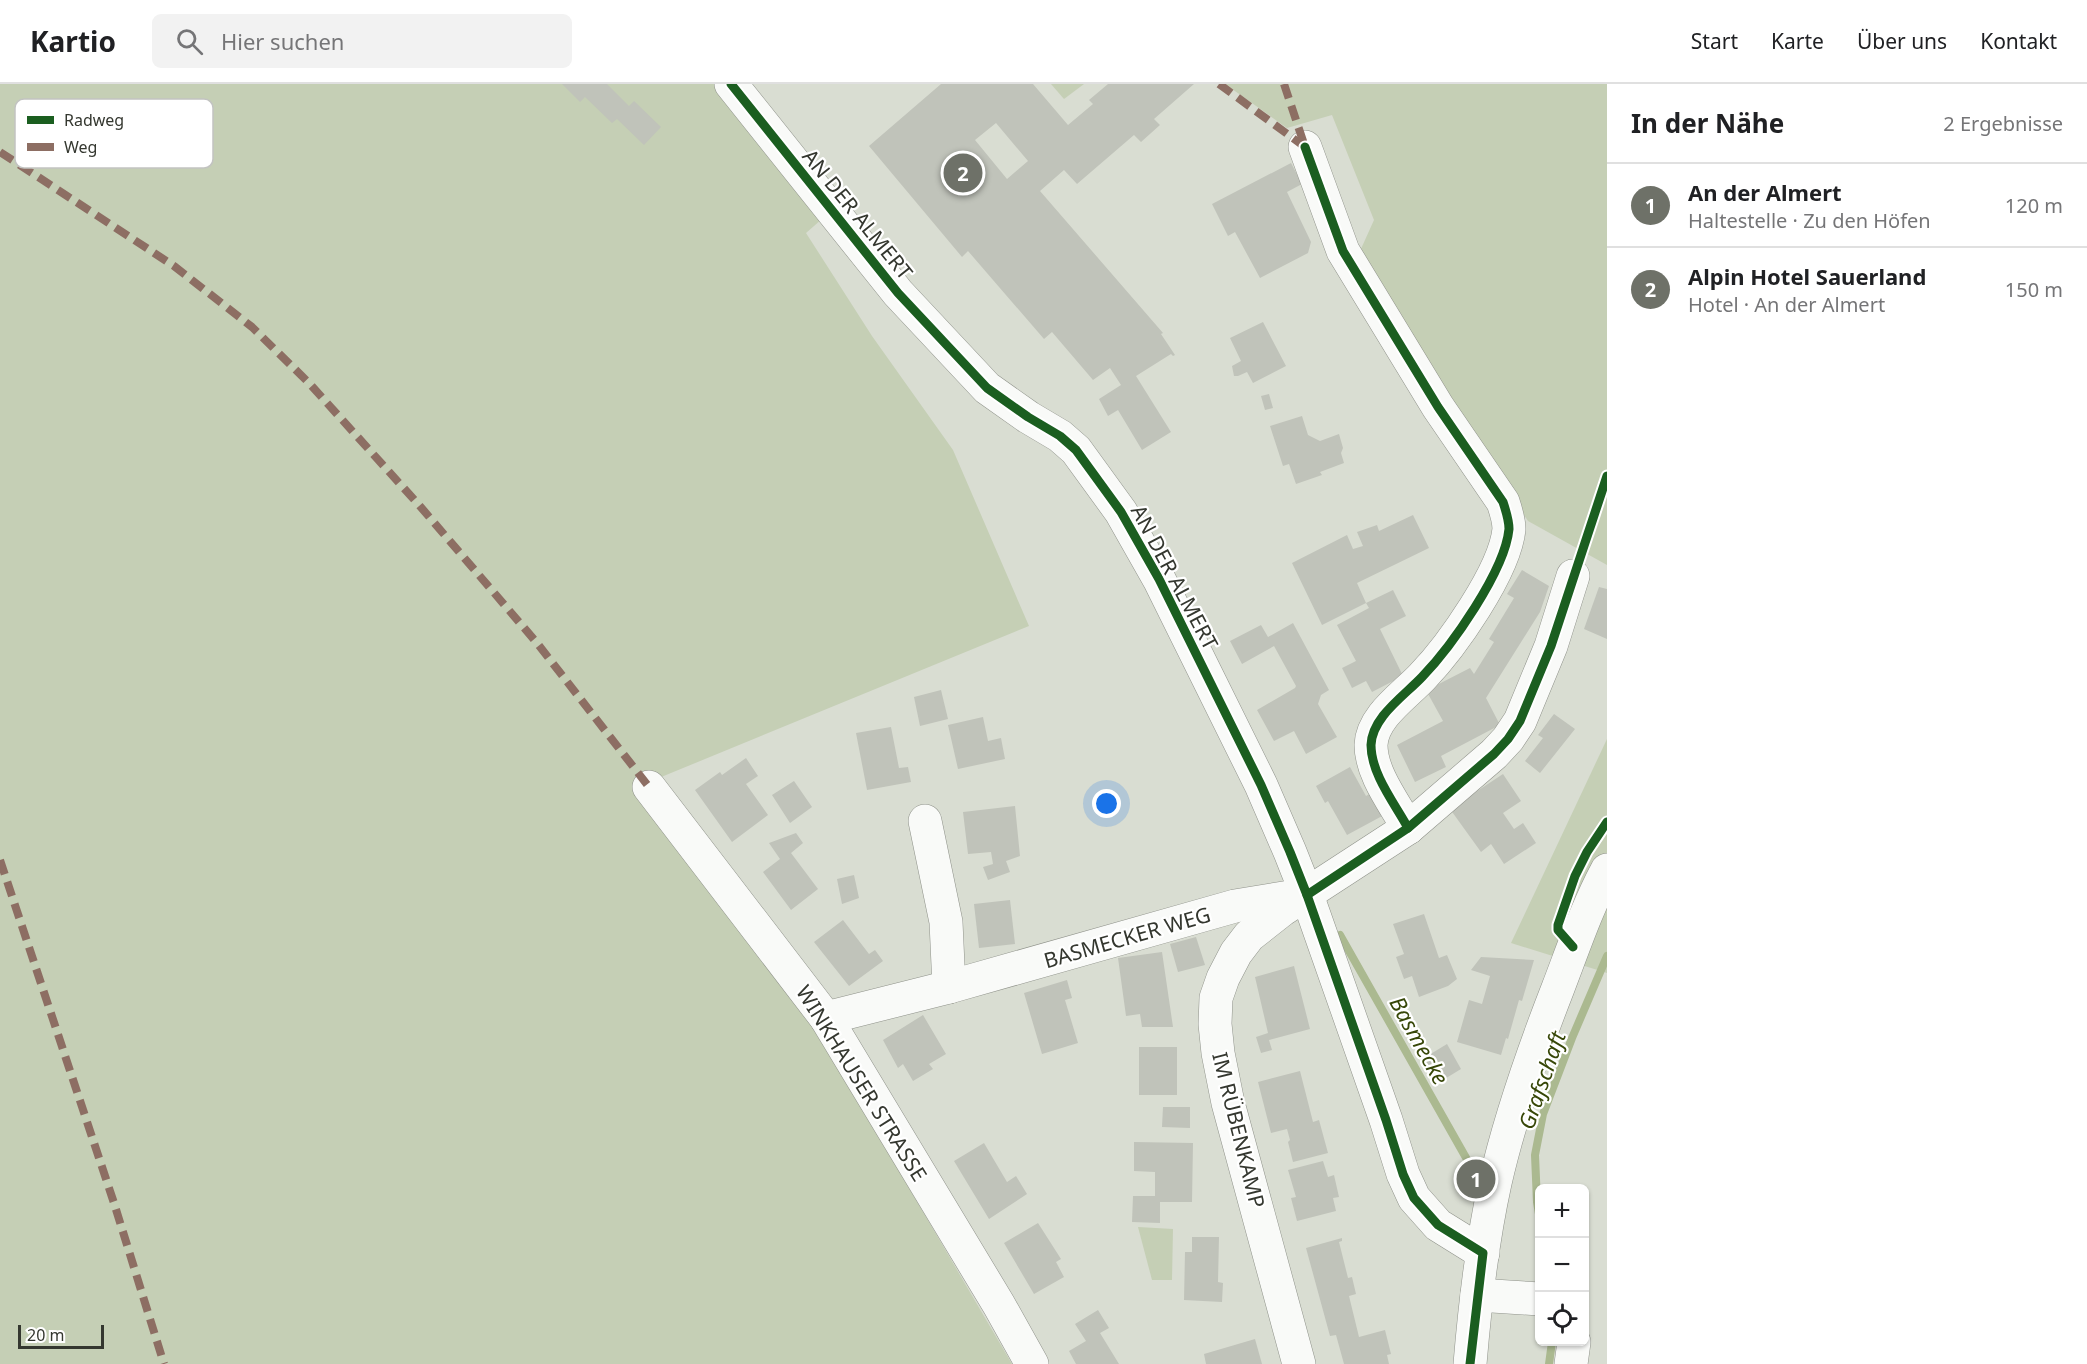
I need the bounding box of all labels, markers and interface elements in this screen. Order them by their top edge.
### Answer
search box [152,14,572,68]
text: Kartio [30,22,116,60]
icon: search [173,25,206,58]
text: Hier suchen [221,26,344,56]
text: Start [1691,27,1738,55]
text: Karte [1771,27,1824,55]
text: Über uns [1857,27,1947,55]
text: Kontakt [1980,27,2057,55]
legend [15,99,213,168]
text: In der Nähe [1631,105,1784,141]
text: Radweg [64,109,124,131]
text: 2 Ergebnisse [1943,110,2063,137]
text: Weg [64,136,97,158]
street label: AN DER ALMERT [797,143,920,285]
pin: 2 [944,150,982,196]
text: An der Almert [1688,177,1842,207]
text: 1 [1645,192,1656,219]
text: 120 m [2005,192,2063,219]
text: Haltestelle · Zu den Höfen [1688,207,1931,234]
text: Alpin Hotel Sauerland [1688,261,1926,291]
text: 2 [1645,276,1656,303]
text: 150 m [2005,276,2063,303]
text: Hotel · An der Almert [1688,291,1885,318]
street label: AN DER ALMERT [1125,500,1225,655]
your location [1092,789,1121,818]
street label: BASMECKER WEG [1040,900,1214,974]
street label: WINKHAUSER STRASSE [790,980,934,1186]
water label: Basmecke [1383,990,1457,1090]
water label: Grafschaft [1510,1025,1572,1133]
street label: IM RÜBENKAMP [1206,1049,1272,1211]
pin: 1 [1456,1156,1496,1202]
map controls [1535,1184,1589,1346]
button: + [1535,1184,1589,1238]
button: − [1535,1238,1589,1292]
button: locate [1535,1292,1589,1346]
scale bar [18,1322,104,1350]
text: 20 m [27,1324,64,1346]

